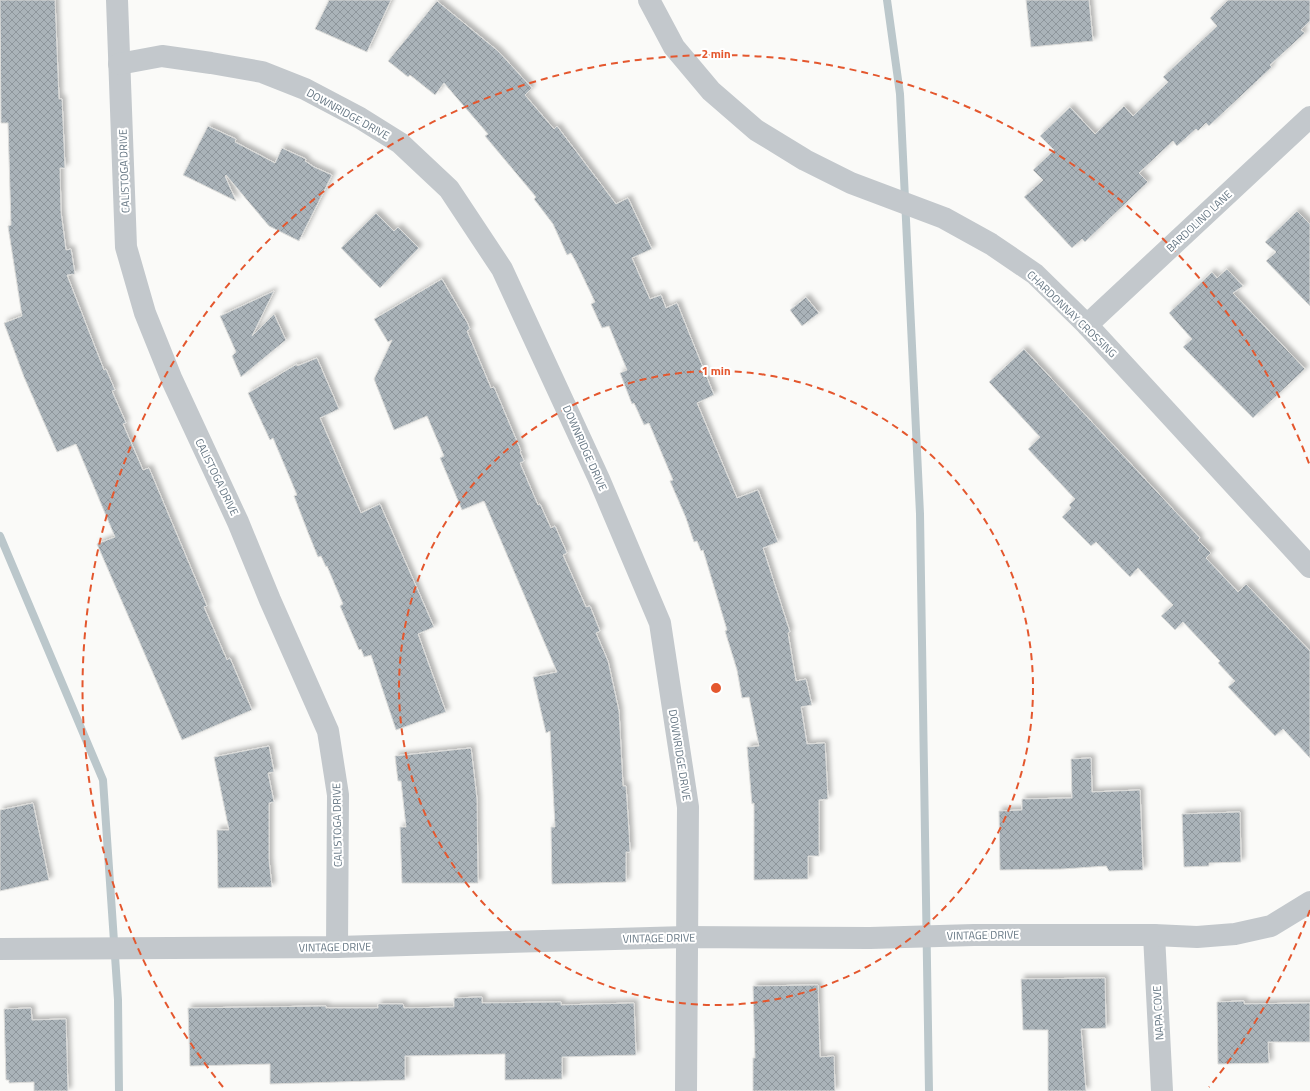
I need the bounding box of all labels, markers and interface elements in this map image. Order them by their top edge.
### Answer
text: 2 min [701,44,731,63]
street label: DOWNRIDGE DRIVE [304,85,392,143]
street label: CALISTOGA DRIVE [115,129,133,213]
street label: BARDOLINO LANE [1163,186,1235,256]
street label: CHARDONNAY CROSSING [1024,267,1121,361]
text: 1 min [701,361,731,380]
street label: DOWNRIDGE DRIVE [559,403,611,493]
street label: CALISTOGA DRIVE [191,436,243,518]
centre of rings [709,681,723,695]
street label: DOWNRIDGE DRIVE [665,708,695,802]
street label: CALISTOGA DRIVE [328,783,346,867]
street label: VINTAGE DRIVE [947,926,1019,944]
street label: VINTAGE DRIVE [623,929,695,947]
street label: VINTAGE DRIVE [299,938,371,956]
street label: NAPA COVE [1149,985,1167,1041]

